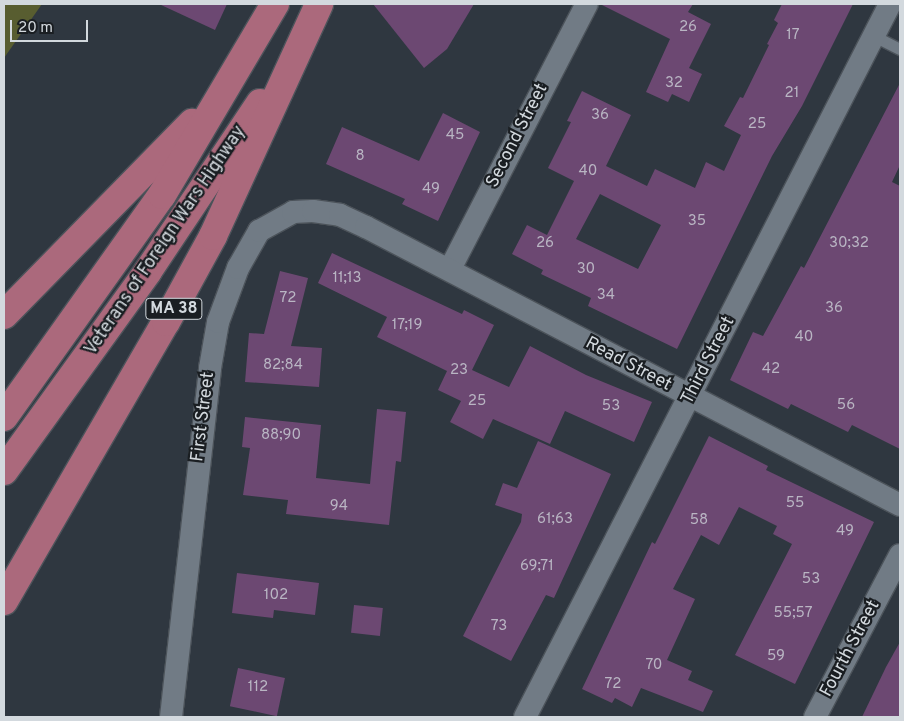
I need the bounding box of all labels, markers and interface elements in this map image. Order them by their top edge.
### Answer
scale bar [12,10,90,42]
text: 20 m [18,19,53,38]
house number: 26 [679,19,697,37]
house number: 17 [786,27,800,45]
house number: 32 [665,75,683,93]
street label: Second Street [483,80,553,192]
house number: 21 [785,85,799,103]
house number: 36 [591,107,609,125]
house number: 25 [748,116,766,134]
street label: Veterans of Foreign Wars Highway [81,122,251,360]
house number: 45 [446,127,464,145]
house number: 8 [355,148,365,166]
house number: 40 [579,163,597,181]
house number: 49 [422,181,440,199]
house number: 35 [688,213,706,231]
house number: 26 [536,235,554,253]
house number: 30;32 [829,235,869,253]
house number: 30 [577,261,595,279]
house number: 11;13 [332,270,362,288]
house number: 34 [597,287,615,305]
house number: 72 [280,290,296,308]
road number: MA 38 [144,296,204,322]
house number: 36 [825,300,843,318]
street label: Third Street [678,313,740,409]
house number: 17;19 [392,317,422,335]
house number: 40 [795,329,813,347]
street label: Read Street [581,333,675,397]
house number: 82;84 [263,357,303,375]
house number: 42 [762,361,780,379]
house number: 23 [450,362,468,380]
street label: First Street [188,371,220,463]
house number: 25 [468,393,486,411]
house number: 56 [837,397,855,415]
house number: 53 [602,398,620,416]
house number: 88;90 [261,427,301,445]
house number: 55 [786,495,804,513]
house number: 94 [330,498,348,516]
house number: 61;63 [537,511,573,529]
house number: 58 [690,512,708,530]
house number: 49 [836,523,854,541]
house number: 69;71 [520,558,554,576]
house number: 53 [802,571,820,589]
house number: 102 [264,587,288,605]
street label: Fourth Street [816,597,886,701]
house number: 55;57 [774,605,812,623]
house number: 73 [491,618,507,636]
house number: 59 [767,648,785,666]
house number: 70 [645,657,663,675]
house number: 72 [605,676,621,694]
house number: 112 [248,679,268,697]

